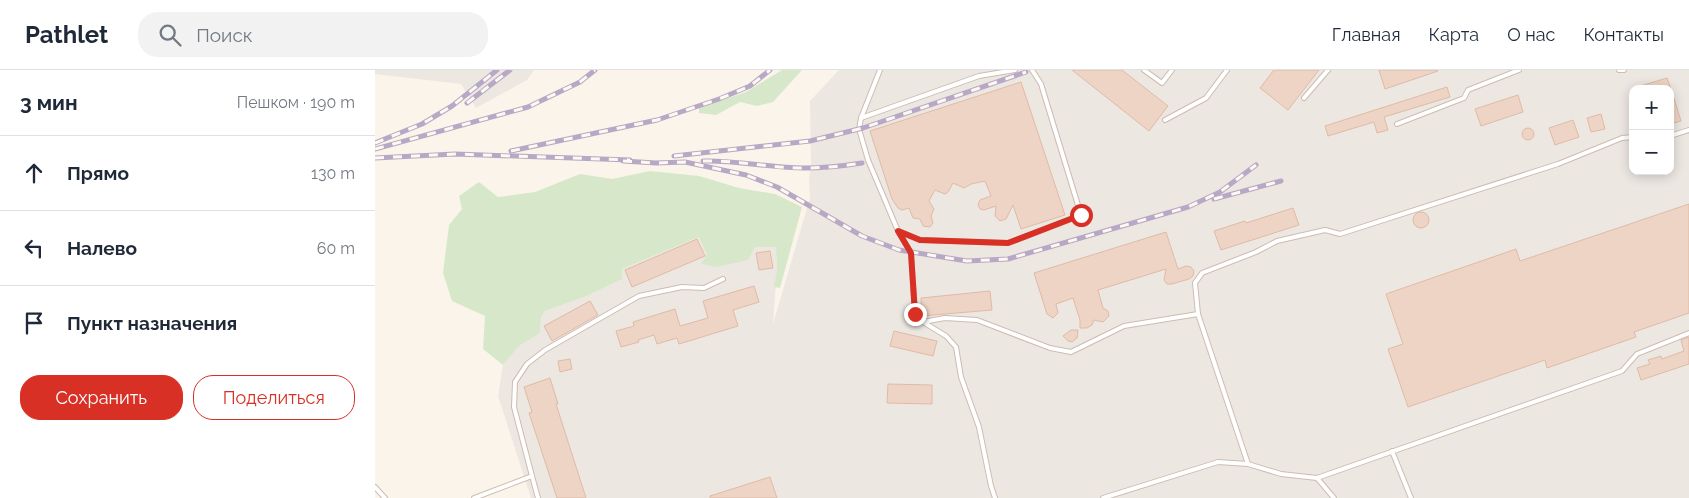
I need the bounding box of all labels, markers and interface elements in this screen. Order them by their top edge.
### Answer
search box [138,12,488,57]
text: Pathlet [25,20,108,49]
icon: search [156,21,184,49]
text: Поиск [196,24,253,46]
text: Главная [1332,24,1400,45]
text: Карта [1428,24,1479,45]
text: О нас [1507,24,1555,45]
text: Контакты [1583,24,1664,45]
map controls [1629,85,1674,175]
button: + [1629,85,1674,130]
text: 3 мин [20,90,78,115]
text: Пешком · 190 m [237,93,355,112]
button: − [1629,130,1674,175]
icon: ahead [20,159,48,187]
text: Прямо [67,162,129,184]
text: 130 m [311,164,355,183]
route start [1070,204,1093,227]
icon: left [20,234,48,262]
text: Налево [67,237,137,259]
text: 60 m [317,239,355,258]
route end [904,303,927,326]
icon: arrive [20,309,48,337]
text: Пункт назначения [67,312,237,334]
button: Сохранить [20,375,183,420]
button: Поделиться [193,375,355,420]

